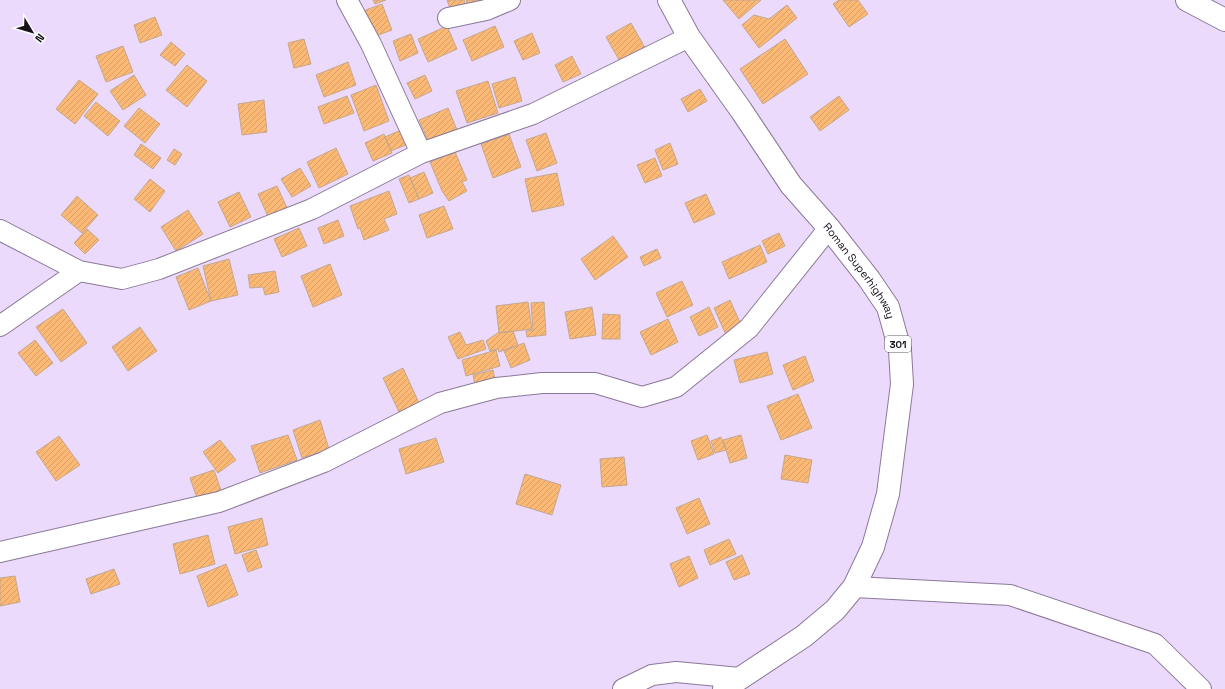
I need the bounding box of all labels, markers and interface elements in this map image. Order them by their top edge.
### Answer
north arrow [12,12,52,52]
text: N [32,31,48,45]
street label: Roman Superhighway [821,220,898,320]
road number: 301 [885,336,911,352]

